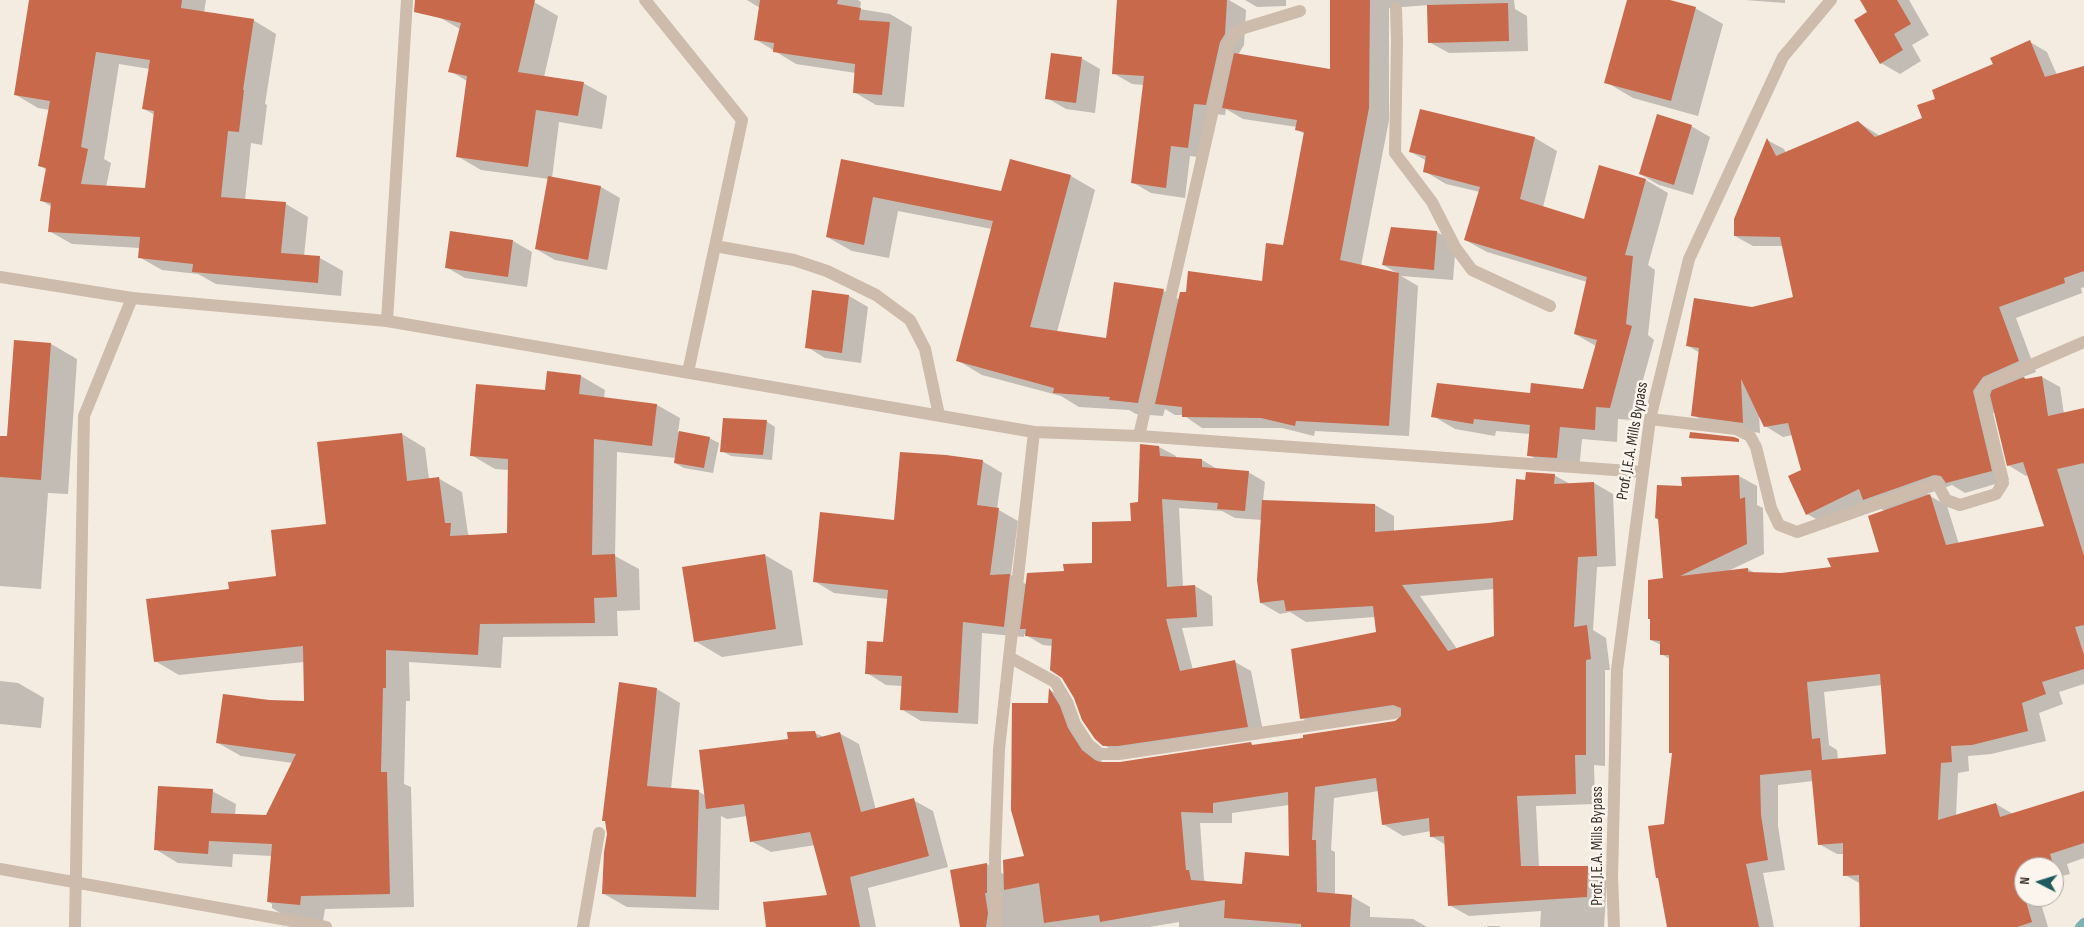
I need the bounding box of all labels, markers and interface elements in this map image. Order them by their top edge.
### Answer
street label: Prof. J.E.A. Mills Bypass [1613,381,1653,501]
street label: Prof. J.E.A. Mills Bypass [1588,786,1608,906]
north arrow [2014,857,2064,907]
text: N [2016,876,2033,885]

